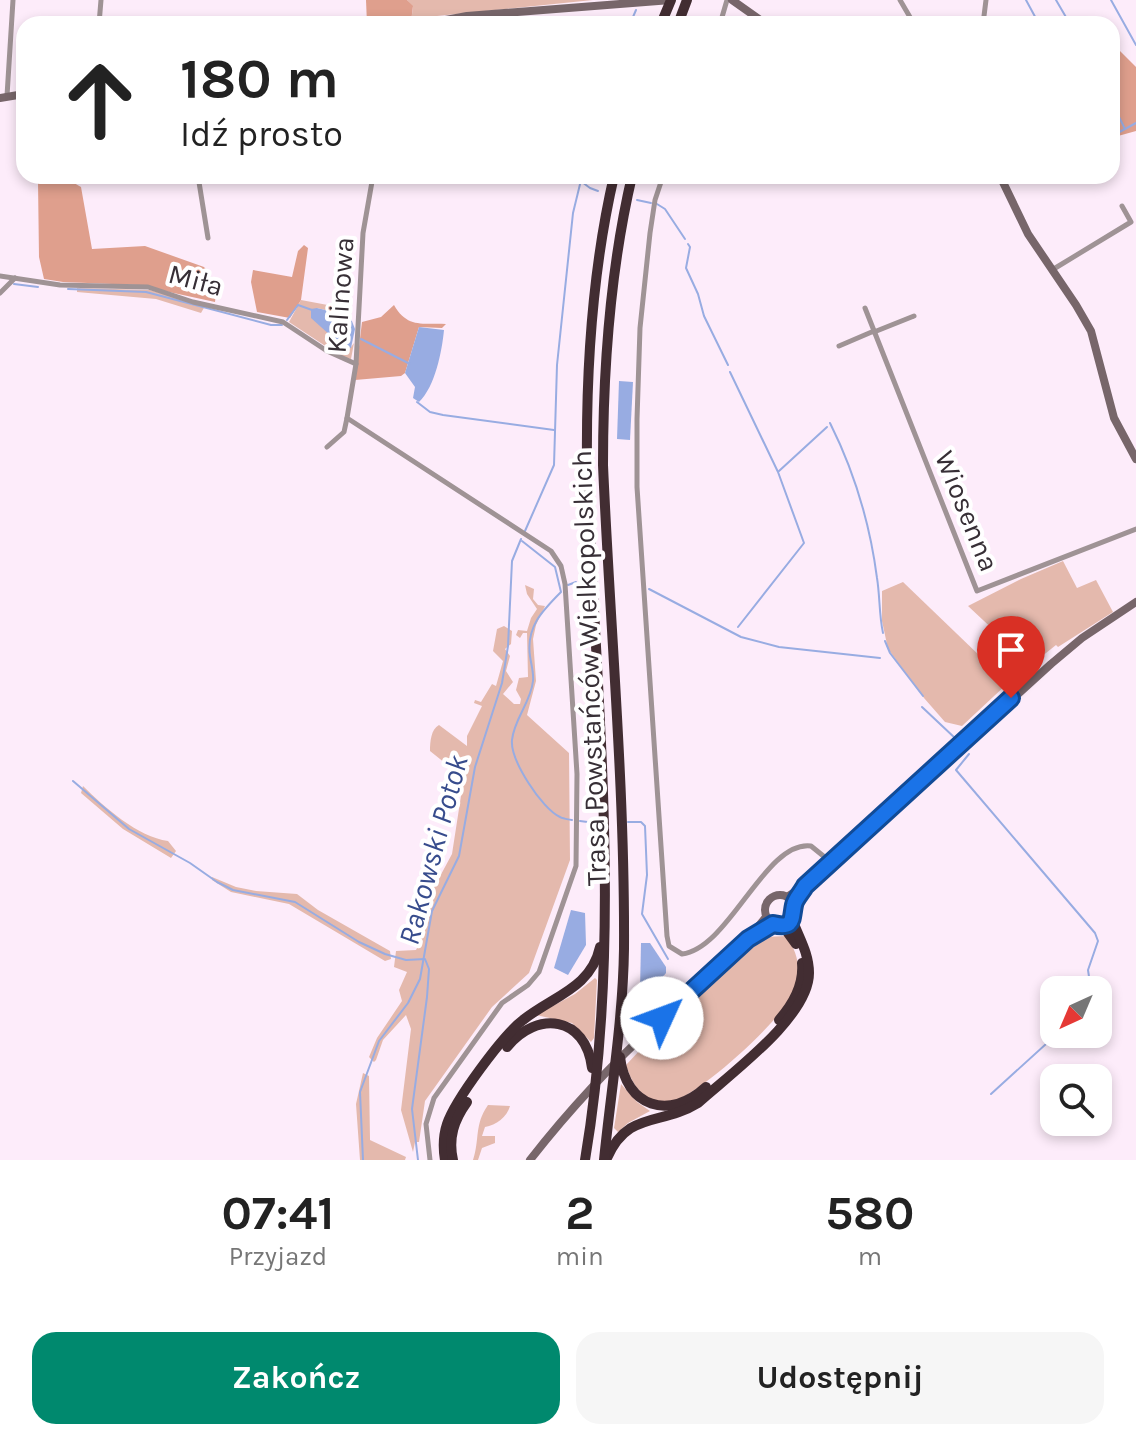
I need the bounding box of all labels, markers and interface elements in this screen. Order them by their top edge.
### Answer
text: 180 m [180,46,339,111]
icon: ahead [48,48,152,152]
text: Idź prosto [180,113,343,155]
street label: Kalinowa [319,236,361,354]
street label: Miła [165,257,227,303]
street label: Wiosenna [928,446,1006,576]
street label: Trasa Powstańców Wielkopolskich [565,450,613,886]
pin [977,616,1045,698]
icon: arrive [989,628,1033,672]
water label: Rakowski Potok [390,750,476,949]
position arrow [620,976,704,1060]
north arrow [1040,976,1112,1048]
map controls [1040,976,1112,1136]
button: search [1040,1064,1112,1136]
text: 07:41 [222,1185,334,1241]
text: 2 [565,1185,594,1241]
text: 580 [825,1185,914,1241]
text: Przyjazd [229,1241,327,1272]
text: min [556,1241,604,1272]
text: m [858,1241,882,1272]
button: Zakończ [32,1332,560,1424]
button: Udostępnij [576,1332,1104,1424]

